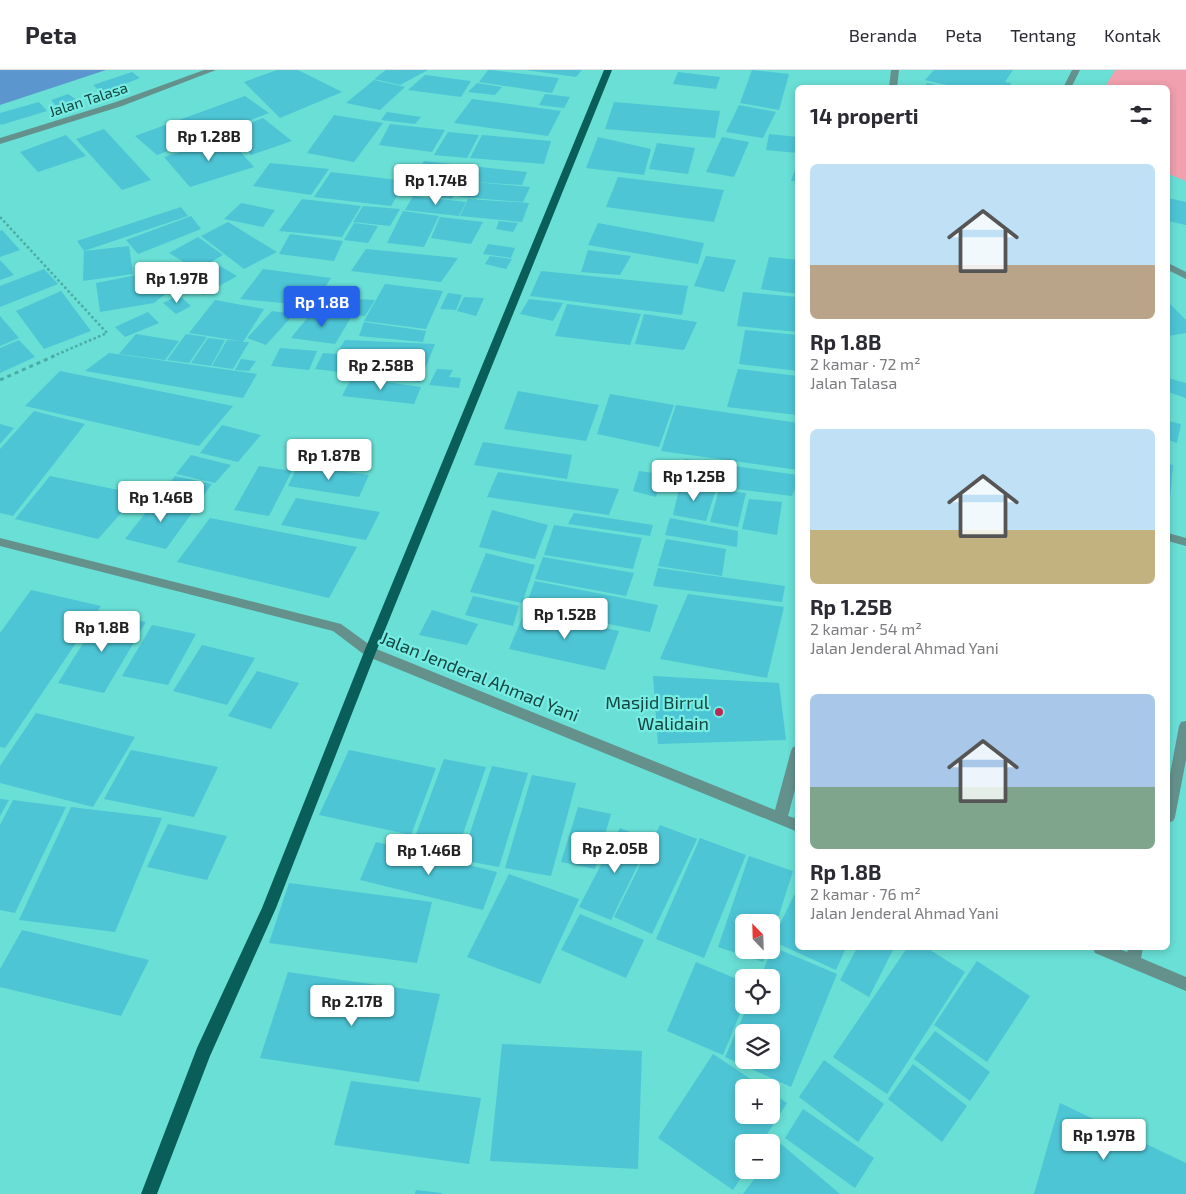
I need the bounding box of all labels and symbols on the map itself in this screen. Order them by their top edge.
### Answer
street label: Jalan Talasa [46,78,130,120]
pin: Rp 1.28B [157,119,261,162]
pin: Rp 1.74B [384,164,488,206]
pin: Rp 1.97B [125,262,229,304]
pin: Rp 1.8B [276,286,368,328]
pin: Rp 2.58B [329,348,433,391]
pin: Rp 1.87B [277,438,381,481]
pin: Rp 1.25B [642,460,746,502]
pin: Rp 1.46B [109,480,213,523]
pin: Rp 1.52B [513,598,617,640]
pin: Rp 1.8B [56,610,148,653]
street label: Jalan Jenderal Ahmad Yani [377,626,583,726]
place label: Masjid Birrul Walidain [605,691,710,734]
marker: Masjid Birrul Walidain [713,706,725,718]
pin: Rp 2.05B [563,832,667,874]
pin: Rp 1.46B [377,834,481,876]
north arrow [735,914,780,959]
pin: Rp 2.17B [300,984,404,1027]
pin: Rp 1.97B [1052,1118,1156,1161]

